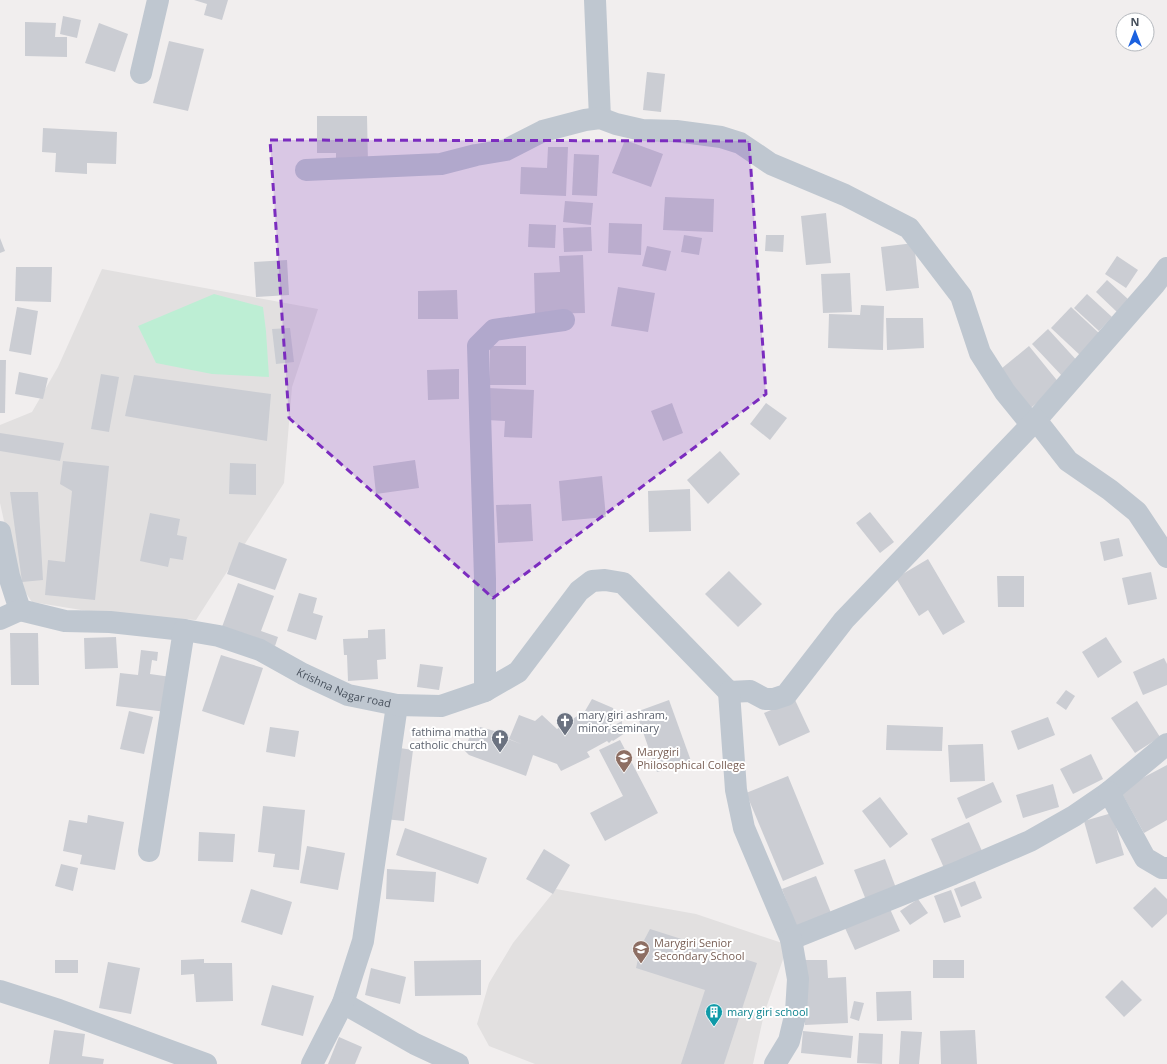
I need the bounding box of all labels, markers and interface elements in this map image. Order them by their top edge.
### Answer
north arrow [1115,12,1155,52]
text: N [1131,14,1139,29]
street label: Krishna Nagar road [294,664,392,711]
place label: mary giri ashram, minor seminary [578,707,668,735]
church icon: mary giri ashram, minor seminary [555,711,575,736]
place label: fathima matha catholic church [409,724,487,752]
church icon: fathima matha catholic church [490,728,510,753]
place label: Marygiri Philosophical College [637,744,745,772]
school or university icon: Marygiri Philosophical College [614,748,634,773]
place label: Marygiri Senior Secondary School [654,935,745,963]
school or university icon: Marygiri Senior Secondary School [631,939,651,964]
building icon: mary giri school [704,1002,724,1027]
place label: mary giri school [727,1004,808,1019]

